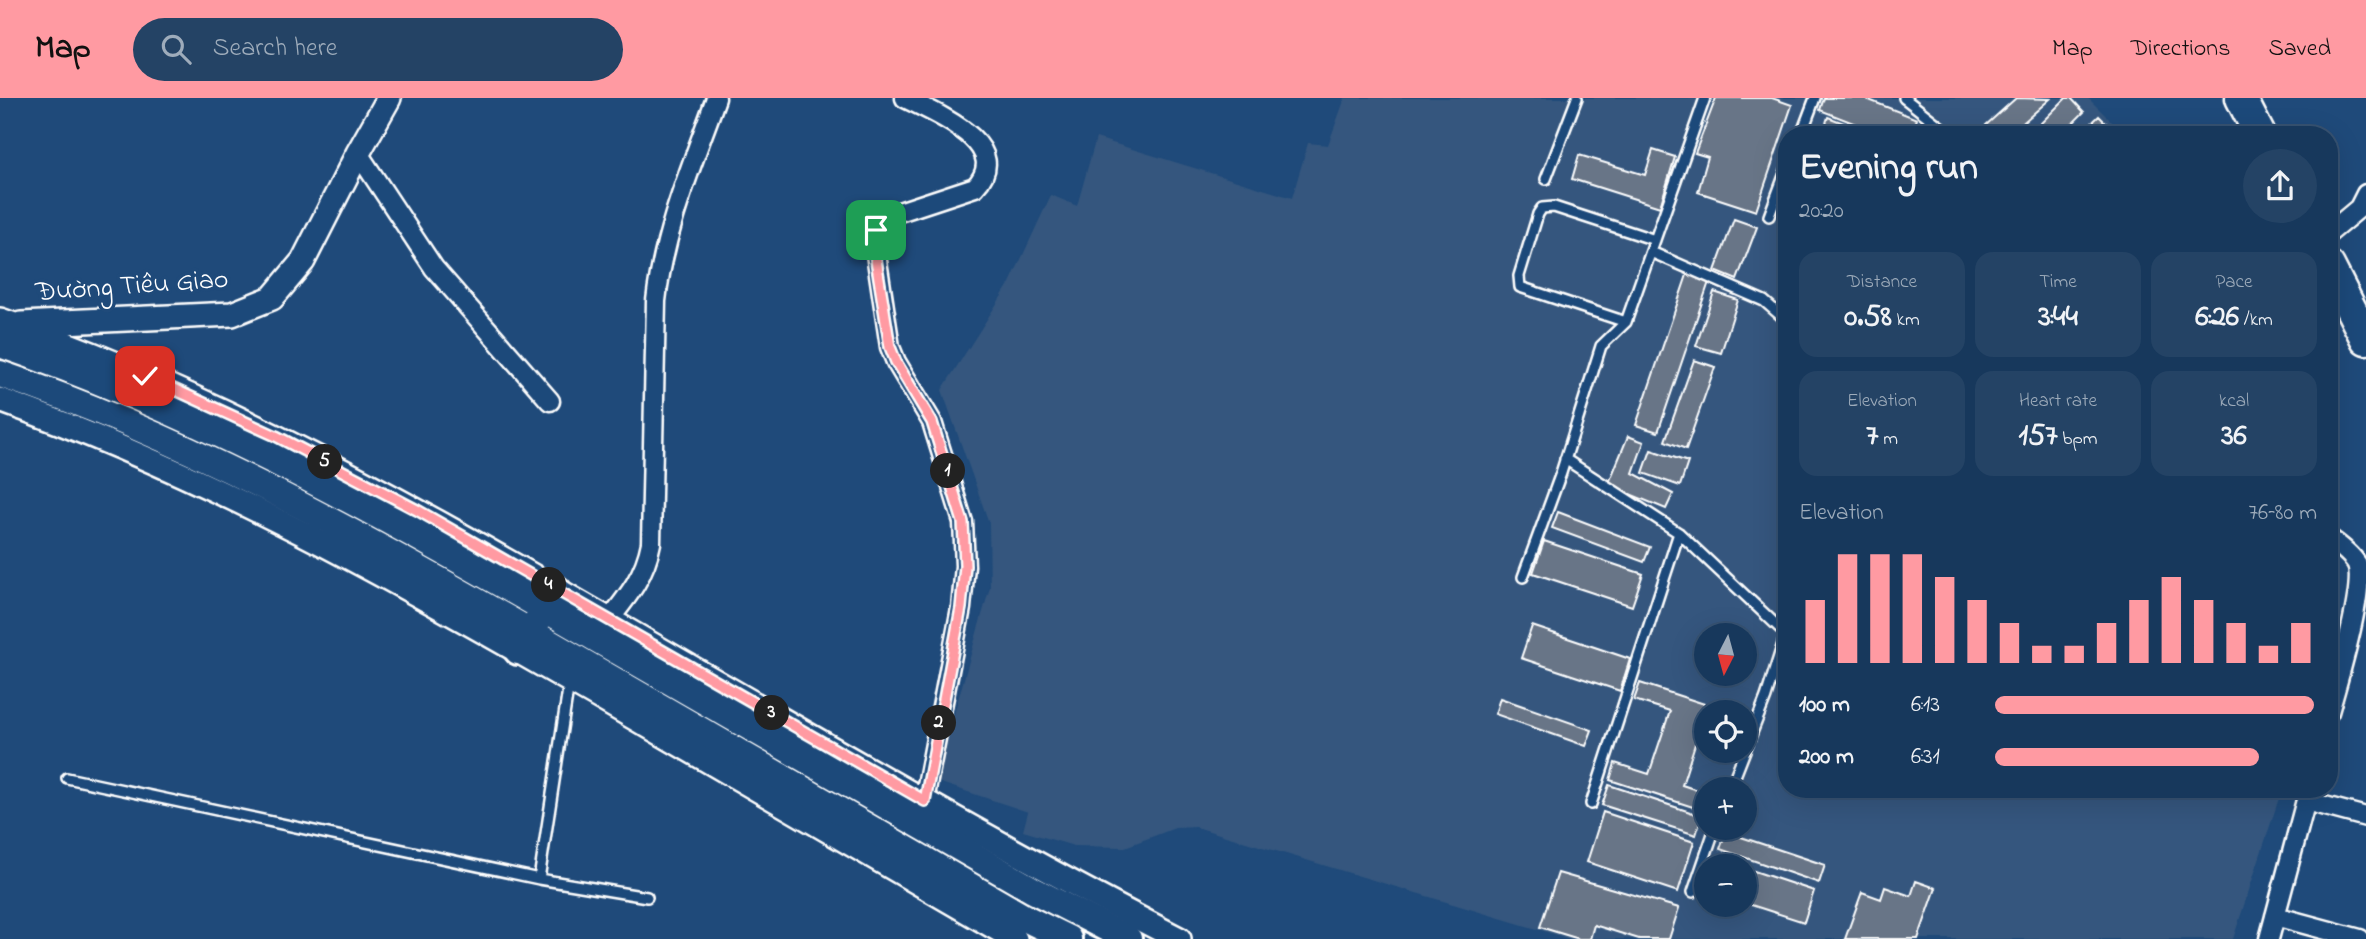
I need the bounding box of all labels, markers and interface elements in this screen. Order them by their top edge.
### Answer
search box [133,18,623,81]
text: Map [35,25,91,73]
icon: search [157,30,195,68]
text: Search here [213,30,337,68]
text: Map [2052,32,2093,67]
text: Directions [2131,32,2230,67]
text: Saved [2268,32,2331,67]
text: Evening run [1799,141,1978,197]
button: share [2243,149,2317,223]
text: 20:20 [1799,195,1844,228]
pin [846,200,906,260]
icon: arrive [857,211,895,249]
street label: Đường Tiêu Giao [33,260,230,314]
text: Distance [1847,269,1917,296]
text: Time [2039,269,2077,296]
text: Pace [2215,269,2253,296]
text: 0.58 [1844,296,1892,340]
text: 3:44 [2038,296,2078,340]
text: 6:26 [2195,296,2239,340]
text: km [1892,307,1920,334]
text: /km [2239,307,2273,334]
pin [115,346,175,406]
icon: check [126,357,164,395]
text: Elevation [1847,388,1917,415]
text: Heart rate [2019,388,2097,415]
text: kcal [2219,388,2249,415]
text: 7 [1866,415,1878,459]
text: 157 [2019,415,2058,459]
text: 36 [2221,415,2247,459]
text: m [1878,426,1898,453]
text: bpm [2058,426,2097,453]
pin: 5 [308,444,342,480]
text: 5 [319,448,330,475]
pin: 1 [930,454,965,488]
text: 1 [944,457,951,484]
text: Elevation [1799,497,1884,530]
text: 76–80 m [2249,497,2317,530]
pin: 4 [532,568,566,602]
text: 4 [545,571,552,598]
north arrow [1694,623,1757,686]
map controls [1694,623,1757,917]
text: 100 m [1799,689,1850,722]
text: 6:13 [1911,689,1940,722]
pin: 3 [754,696,790,730]
text: 3 [768,699,775,726]
button: locate [1694,700,1757,763]
pin: 2 [922,706,956,740]
text: 2 [934,709,943,736]
text: 200 m [1799,741,1854,774]
text: 6:31 [1911,741,1940,774]
button: + [1694,777,1757,840]
button: − [1694,854,1757,917]

